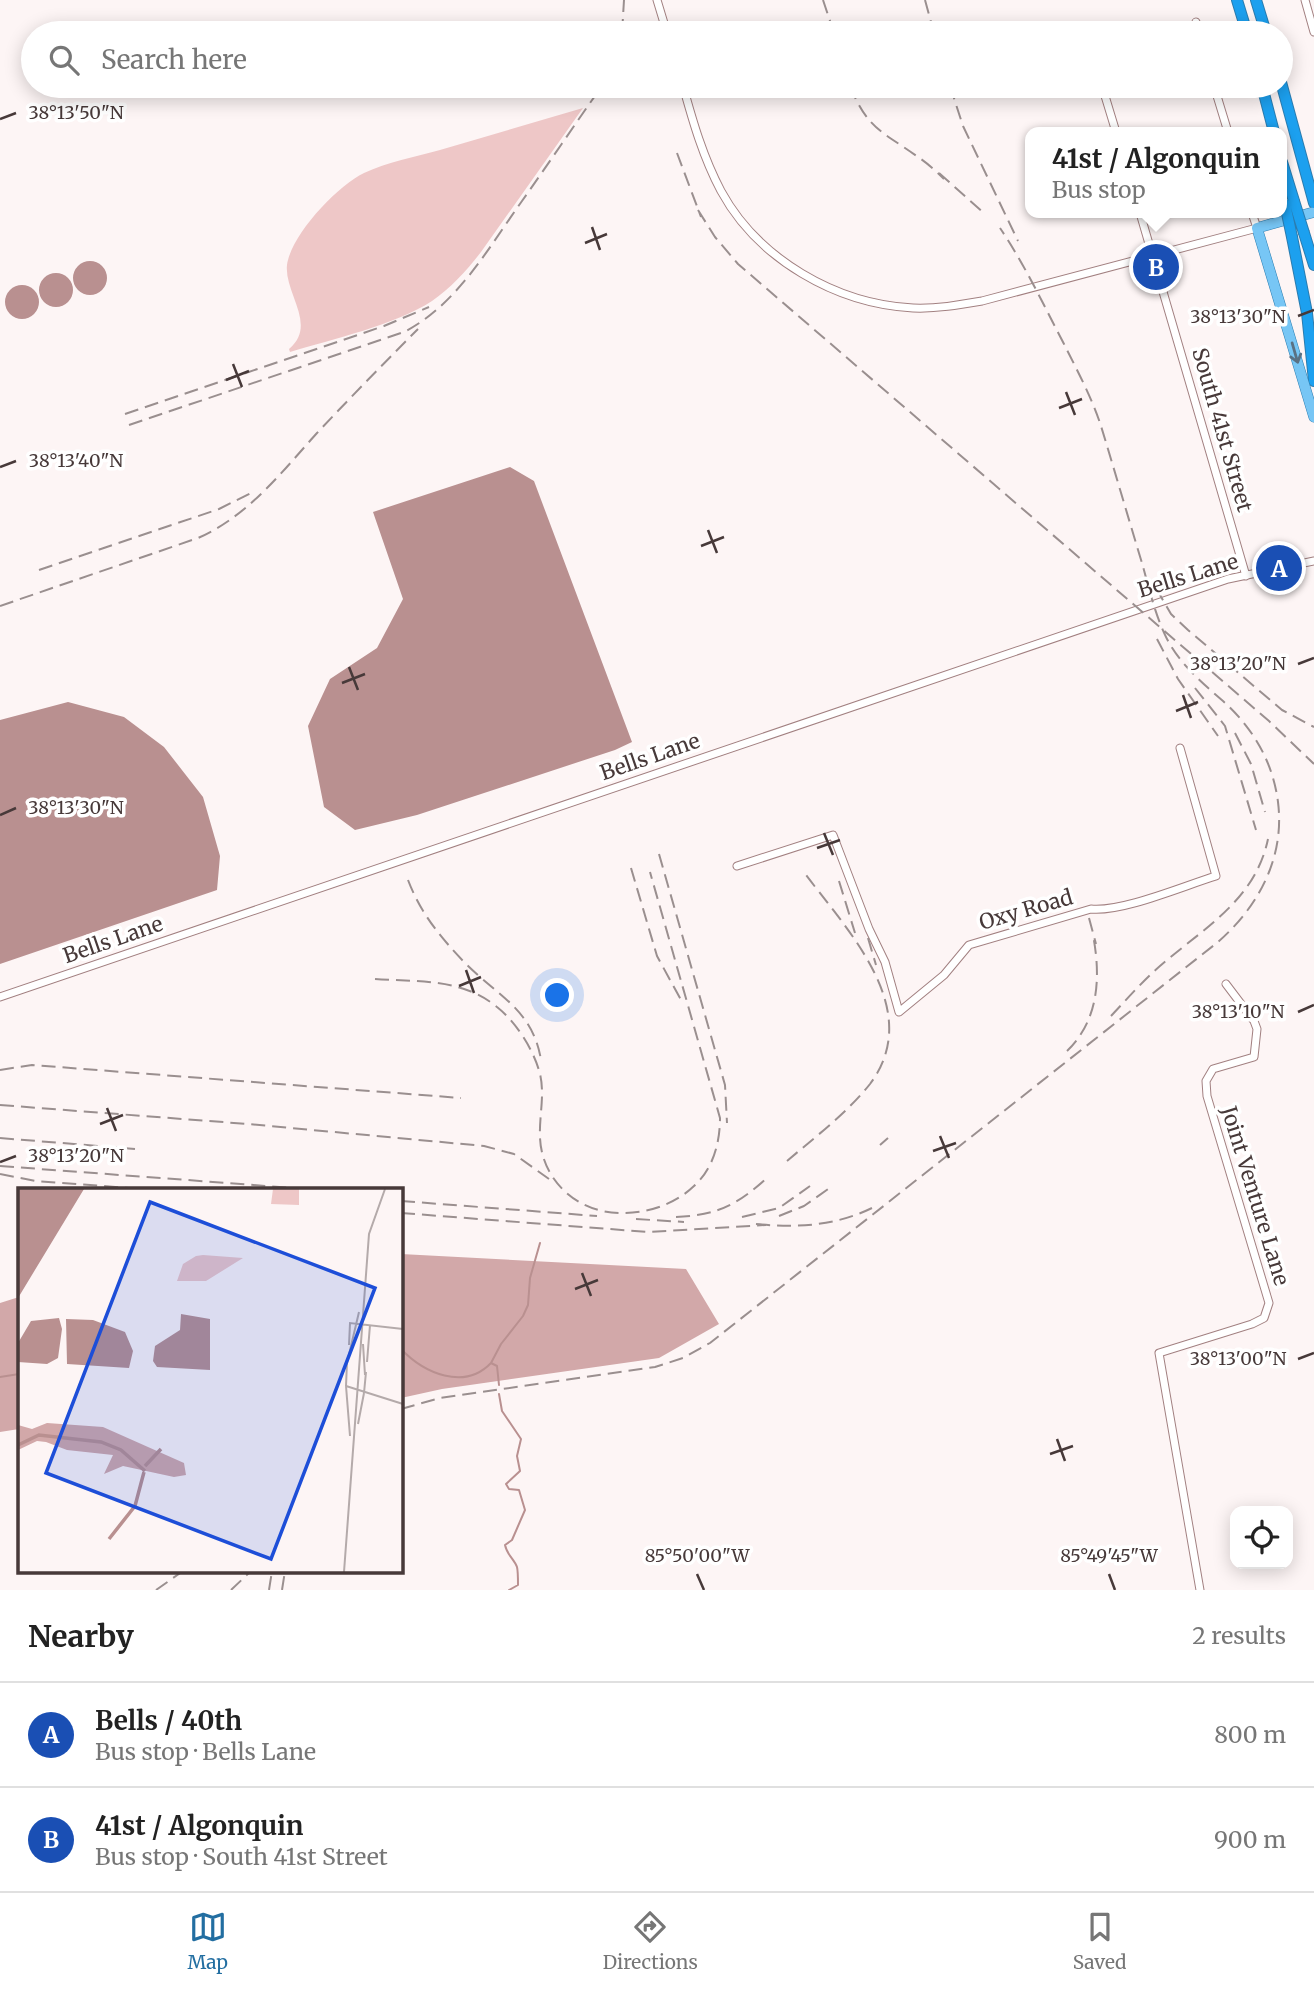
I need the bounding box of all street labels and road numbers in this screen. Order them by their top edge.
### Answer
street label: South 41st Street [1186,345,1259,515]
street label: Bells Lane [1134,547,1241,604]
street label: Bells Lane [596,727,703,786]
street label: Oxy Road [976,883,1076,936]
street label: Bells Lane [59,910,166,969]
street label: Joint Venture Lane [1215,1102,1296,1289]

